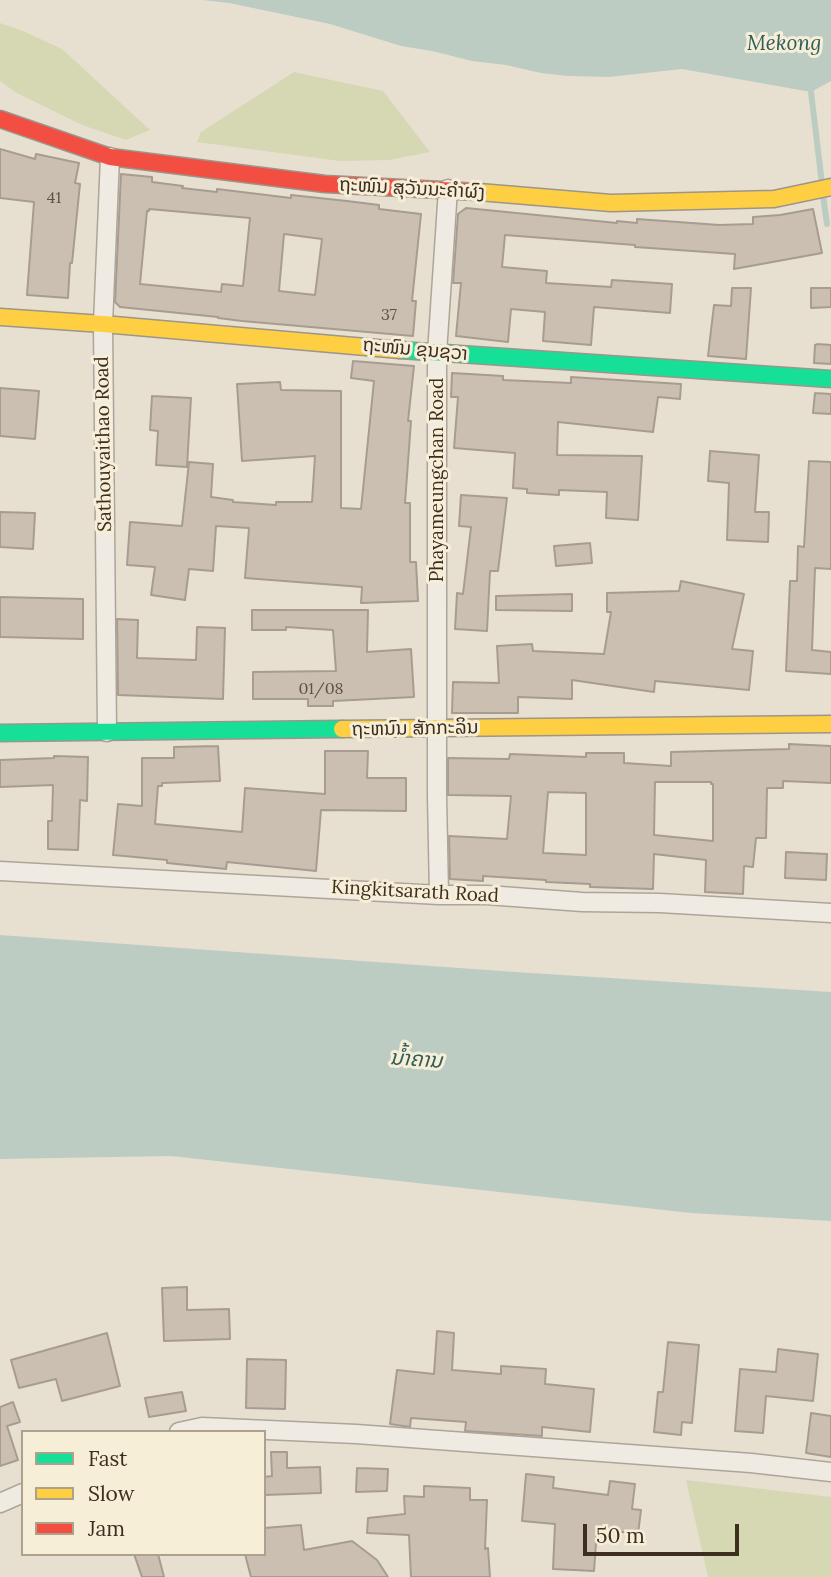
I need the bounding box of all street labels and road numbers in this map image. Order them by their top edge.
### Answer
street label: ຖະໜົນ ສຸວັນນະຄໍາຜົງ [338,174,486,204]
street label: ຖະໜົນ ຂຸນຊວາ [361,334,469,366]
street label: Sathouyaithao Road [91,356,117,532]
street label: Phayameungchan Road [427,378,449,582]
street label: ຖະຫນົນ ສັກກະລິນ [351,716,479,742]
street label: Kingkitsarath Road [330,876,500,908]

